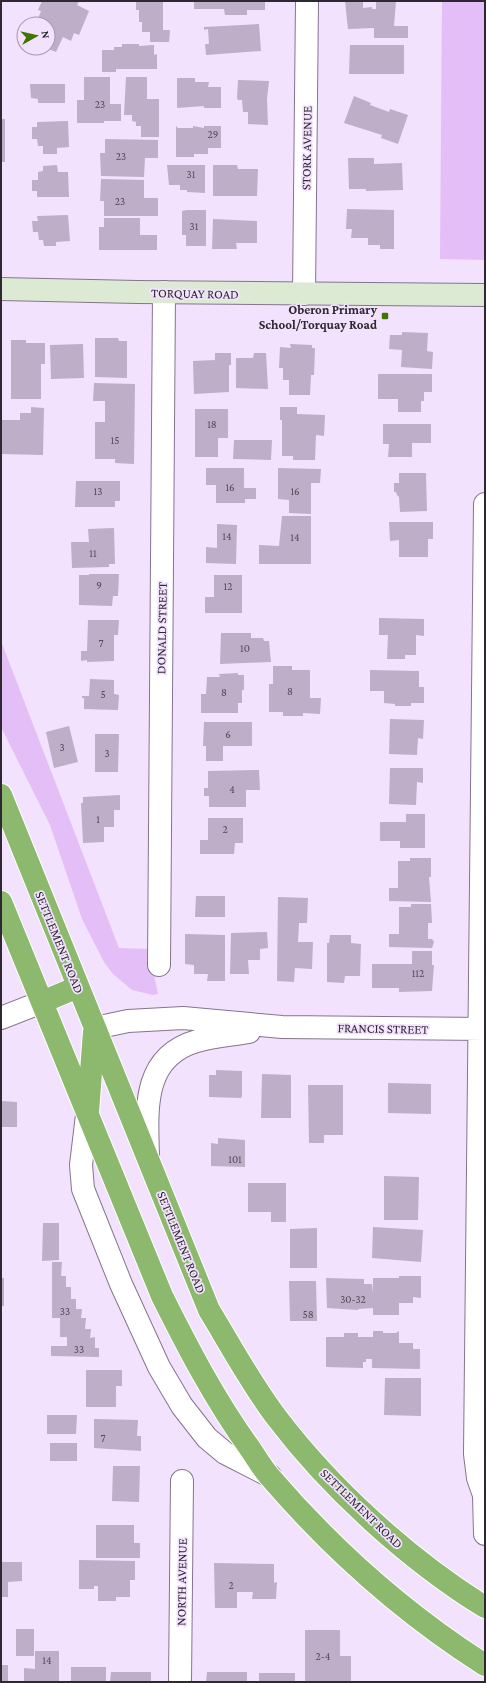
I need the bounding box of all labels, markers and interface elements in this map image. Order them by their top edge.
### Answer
north arrow [16,16,56,56]
text: N [39,30,52,40]
house number: 23 [95,98,105,110]
street label: STORK AVENUE [298,106,315,190]
house number: 29 [208,128,218,140]
house number: 23 [116,150,126,162]
house number: 31 [187,168,196,180]
house number: 23 [115,195,125,207]
house number: 31 [190,220,199,232]
street label: TORQUAY ROAD [151,285,239,302]
place label: Oberon Primary School/Torquay Road [259,302,378,332]
marker: Oberon Primary School/Torquay Road [380,311,390,321]
house number: 18 [207,418,217,430]
house number: 15 [111,434,119,446]
house number: 16 [225,481,235,493]
house number: 13 [94,485,102,497]
house number: 16 [290,485,300,497]
house number: 14 [222,530,232,542]
house number: 14 [290,531,300,543]
house number: 11 [89,547,97,559]
house number: 9 [96,579,102,591]
house number: 12 [224,580,232,592]
street label: DONALD STREET [153,582,170,674]
house number: 7 [98,637,104,649]
house number: 10 [240,642,250,654]
house number: 8 [287,685,293,697]
house number: 8 [221,686,227,698]
house number: 5 [100,688,106,700]
house number: 6 [225,728,231,740]
house number: 3 [59,741,65,753]
house number: 3 [104,747,110,759]
house number: 4 [229,783,235,795]
house number: 1 [96,813,100,825]
house number: 2 [222,823,228,835]
street label: SETTLEMENT ROAD [32,889,87,995]
house number: 112 [412,967,424,979]
street label: FRANCIS STREET [337,1020,429,1037]
house number: 101 [228,1153,242,1165]
street label: SETTLEMENT ROAD [154,1189,209,1295]
house number: 30-32 [340,1293,366,1305]
house number: 33 [60,1305,70,1317]
house number: 58 [302,1308,314,1320]
house number: 33 [74,1343,84,1355]
house number: 7 [100,1432,106,1444]
street label: SETTLEMENT ROAD [317,1465,406,1551]
street label: NORTH AVENUE [173,1538,190,1626]
house number: 2 [228,1579,234,1591]
house number: 2-4 [316,1650,331,1662]
house number: 14 [42,1654,52,1666]

